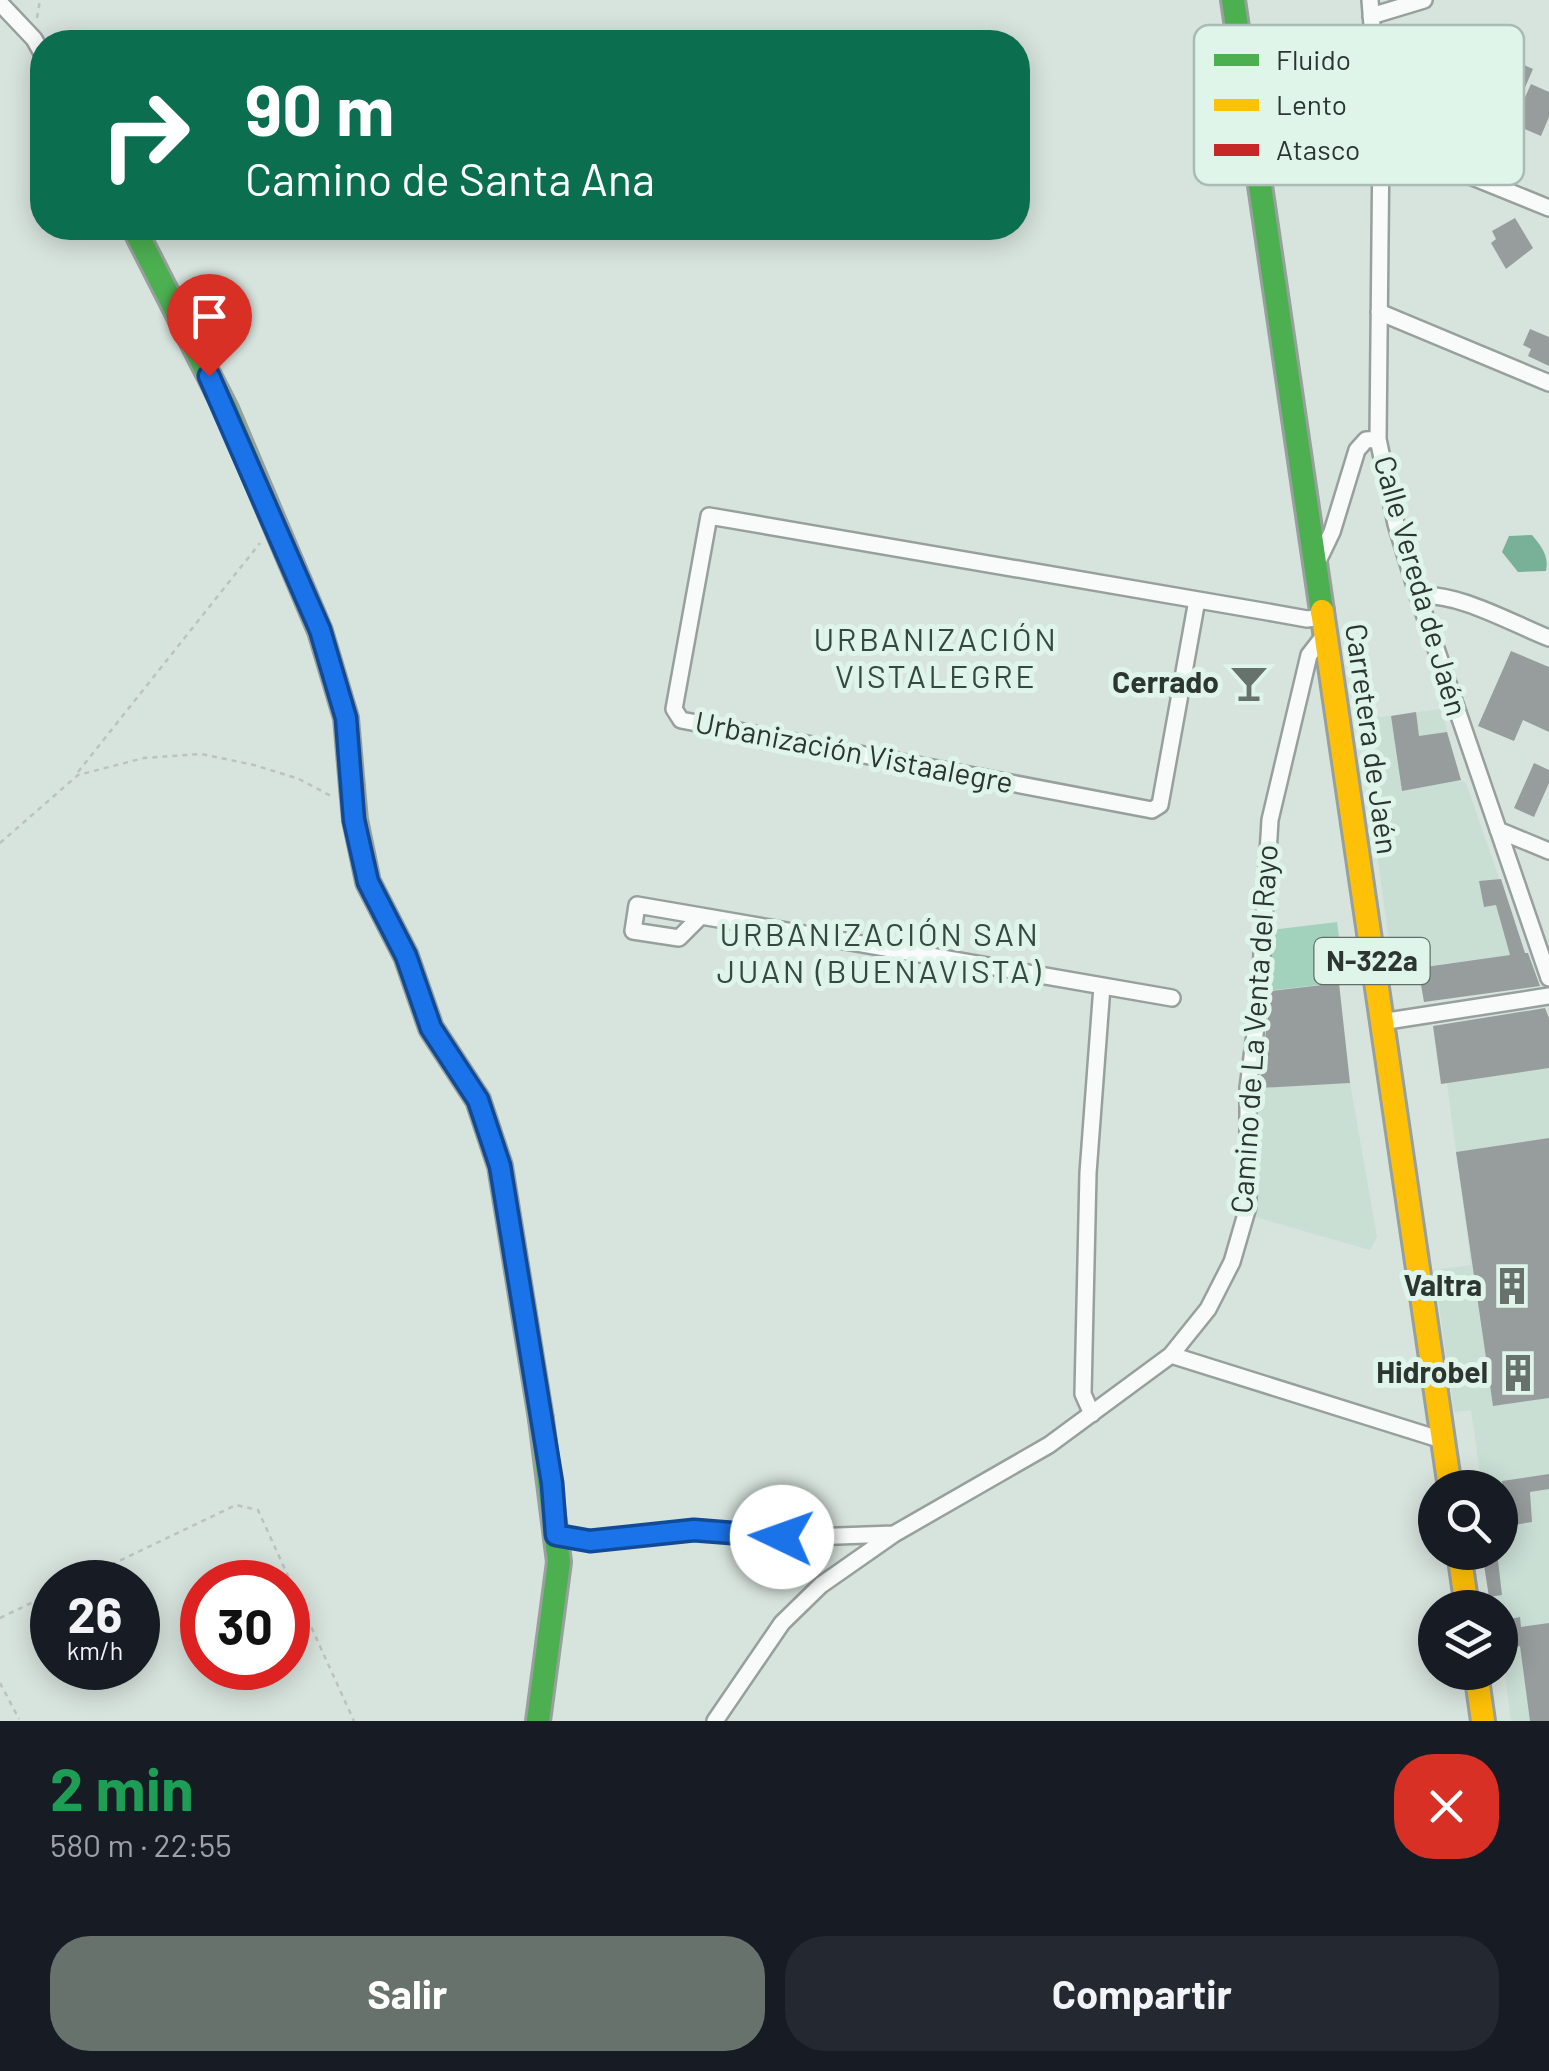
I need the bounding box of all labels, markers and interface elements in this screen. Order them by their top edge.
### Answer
legend [1194,25,1524,185]
text: Fluido [1276,42,1351,76]
text: 90 m [245,66,395,150]
icon: right [80,70,210,200]
text: Lento [1276,87,1347,121]
text: Atasco [1276,132,1360,166]
text: Camino de Santa Ana [245,151,655,205]
pin [167,274,252,377]
icon: arrive [182,289,237,344]
street label: Calle Vereda de Jaén [1368,451,1476,720]
district label: URBANIZACIÓN VISTALEGRE [814,619,1058,694]
street label: Carretera de Jaén [1339,621,1407,856]
bar icon: Cerrado [1228,662,1270,704]
place label: Cerrado [1112,663,1219,699]
street label: Urbanización Vistaalegre [692,703,1016,800]
street label: Camino de La Venta del Rayo [1222,843,1284,1215]
district label: URBANIZACIÓN SAN JUAN (BUENAVISTA) [717,914,1043,989]
road number: N-322a [1314,938,1430,984]
building icon: Valtra [1491,1265,1533,1307]
place label: Valtra [1403,1266,1482,1302]
building icon: Hidrobel [1497,1352,1539,1394]
place label: Hidrobel [1376,1353,1488,1389]
map controls [1418,1470,1518,1690]
button: search [1418,1470,1518,1570]
position arrow [730,1485,834,1589]
speed limit sign: 30 [180,1560,310,1690]
text: 26 [68,1583,122,1643]
button: layers [1418,1590,1518,1690]
text: km/h [67,1635,123,1665]
text: 2 min [50,1751,194,1823]
button: close [1394,1754,1499,1859]
text: 580 m · 22:55 [50,1825,232,1863]
button: Salir [50,1936,765,2051]
button: Compartir [785,1936,1499,2051]

